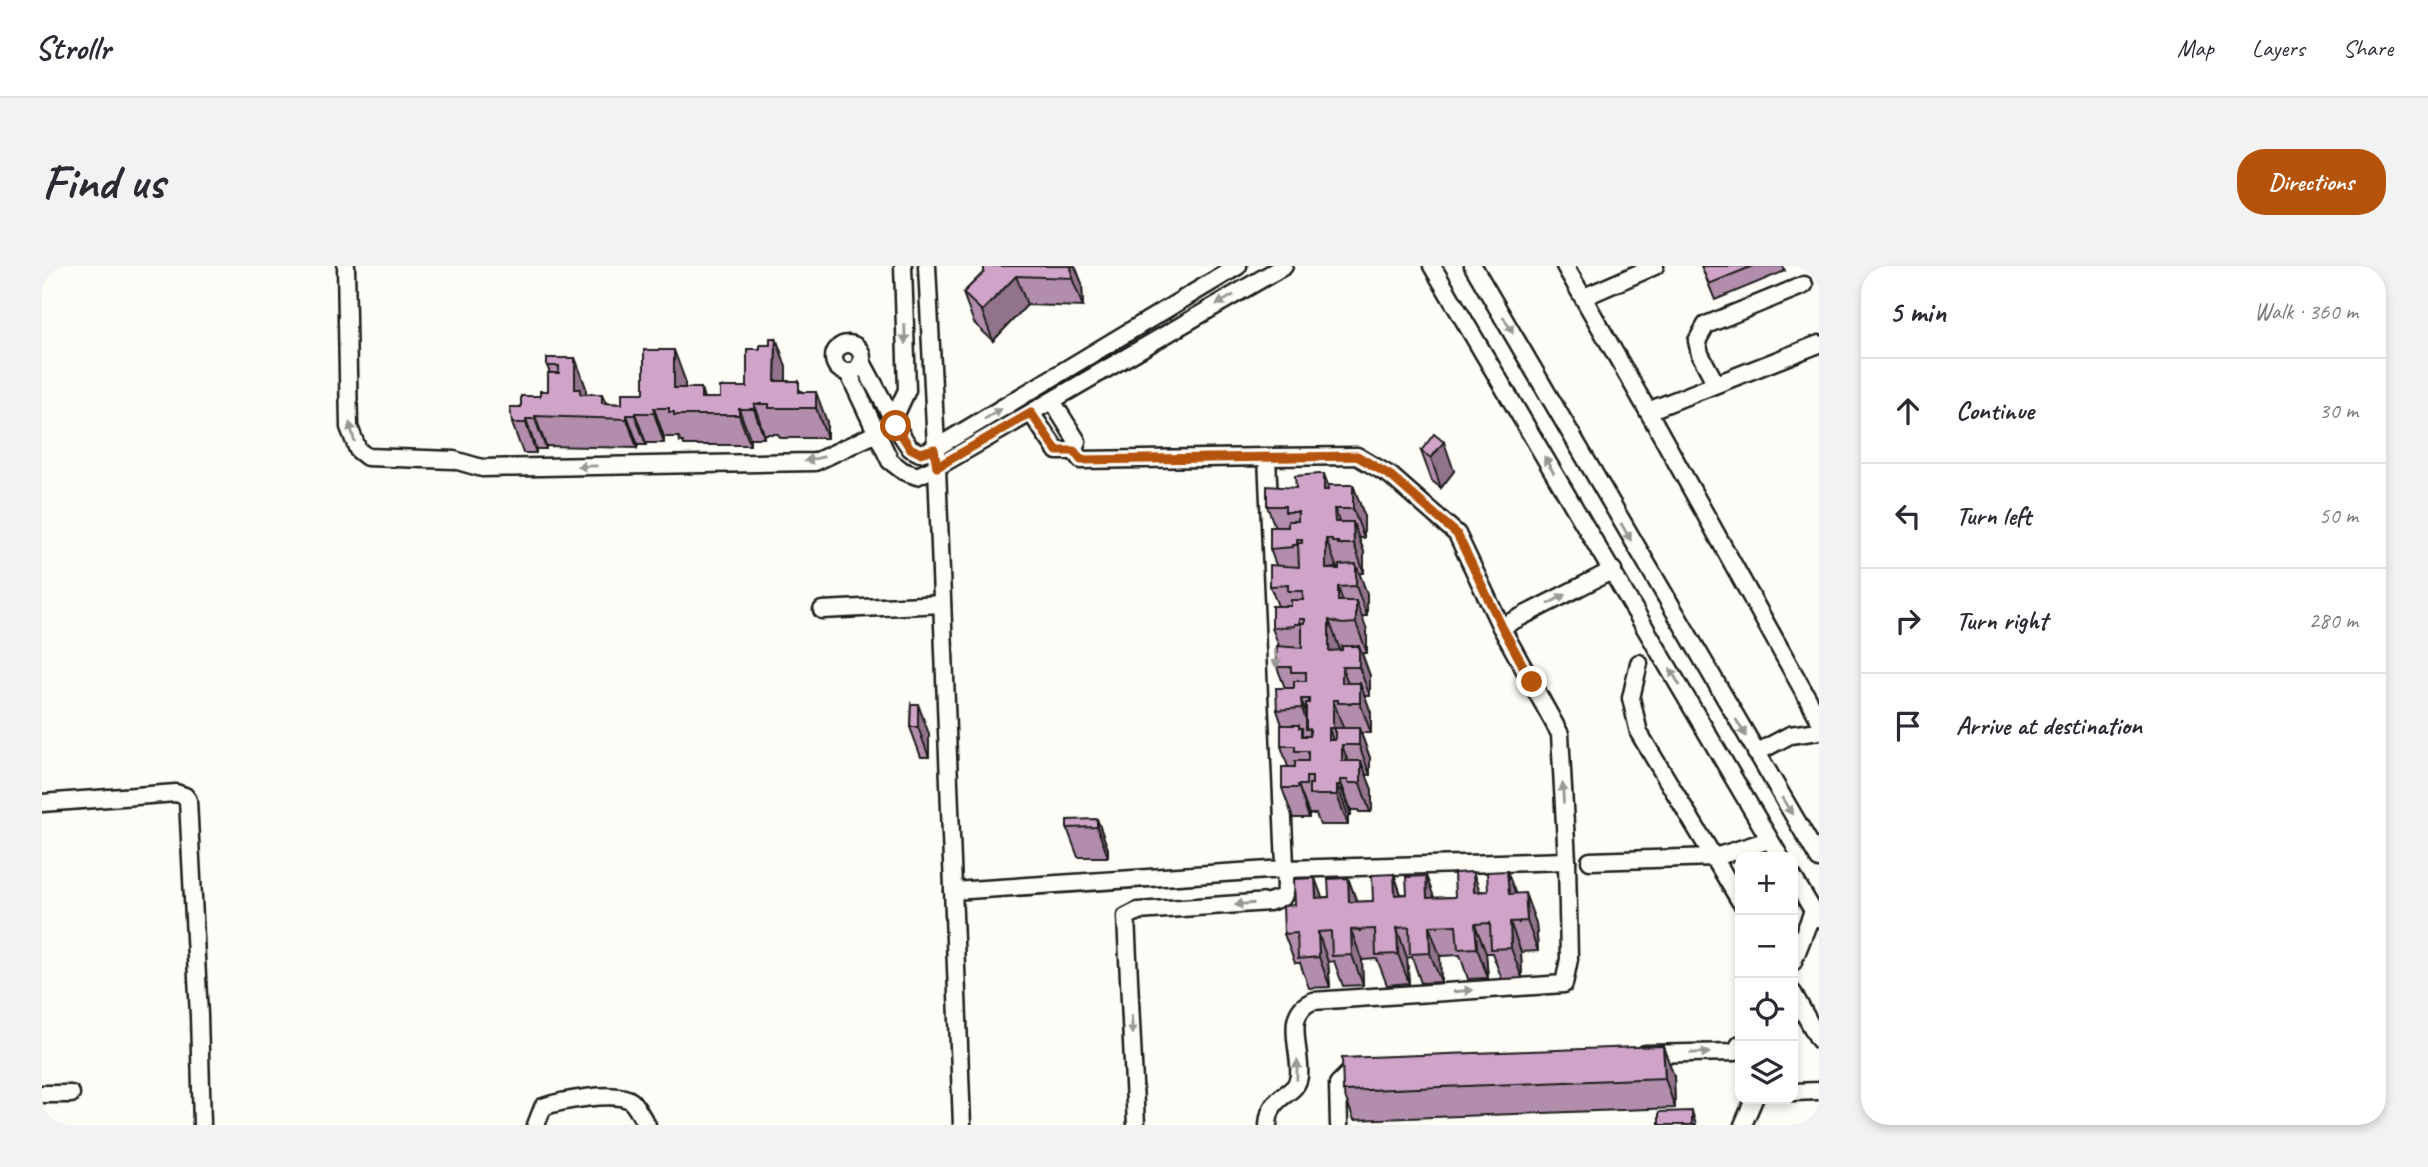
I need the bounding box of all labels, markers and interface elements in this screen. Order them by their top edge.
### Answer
text: Strollr [35,27,110,69]
text: Map [2177,33,2214,63]
text: Layers [2252,33,2305,63]
text: Share [2343,33,2393,63]
button: Directions [2237,149,2386,215]
text: Find us [42,151,164,213]
text: 5 min [1889,293,1946,331]
one-way arrow [1216,294,1235,306]
text: Walk · 360 m [2254,297,2358,326]
one-way arrow [1501,315,1514,334]
one-way arrow [899,323,911,345]
icon: ahead [1889,392,1927,430]
text: Continue [1956,394,2034,427]
text: 30 m [2319,396,2358,425]
one-way arrow [983,408,1002,420]
route start [880,410,911,441]
one-way arrow [346,421,357,443]
one-way arrow [803,454,825,465]
one-way arrow [1543,456,1555,475]
one-way arrow [576,460,598,472]
icon: left [1889,497,1927,535]
text: Turn left [1956,499,2031,532]
text: 50 m [2319,501,2358,530]
one-way arrow [1620,522,1633,541]
one-way arrow [1547,594,1567,605]
icon: right [1889,602,1927,640]
text: Turn right [1956,604,2047,637]
text: 280 m [2309,606,2358,635]
one-way arrow [1271,647,1282,669]
route end [1516,666,1547,697]
one-way arrow [1669,667,1681,686]
icon: arrive [1889,707,1927,745]
text: Arrive at destination [1956,709,2142,742]
one-way arrow [1735,719,1748,738]
one-way arrow [1558,782,1569,804]
one-way arrow [1781,796,1794,815]
map controls [1735,852,1798,1104]
button: + [1735,852,1798,915]
one-way arrow [1233,899,1255,910]
button: − [1735,915,1798,978]
button: locate [1735,978,1798,1041]
one-way arrow [1452,986,1474,997]
one-way arrow [1126,1014,1137,1036]
button: layers [1735,1041,1798,1104]
one-way arrow [1689,1047,1711,1058]
one-way arrow [1292,1058,1303,1080]

